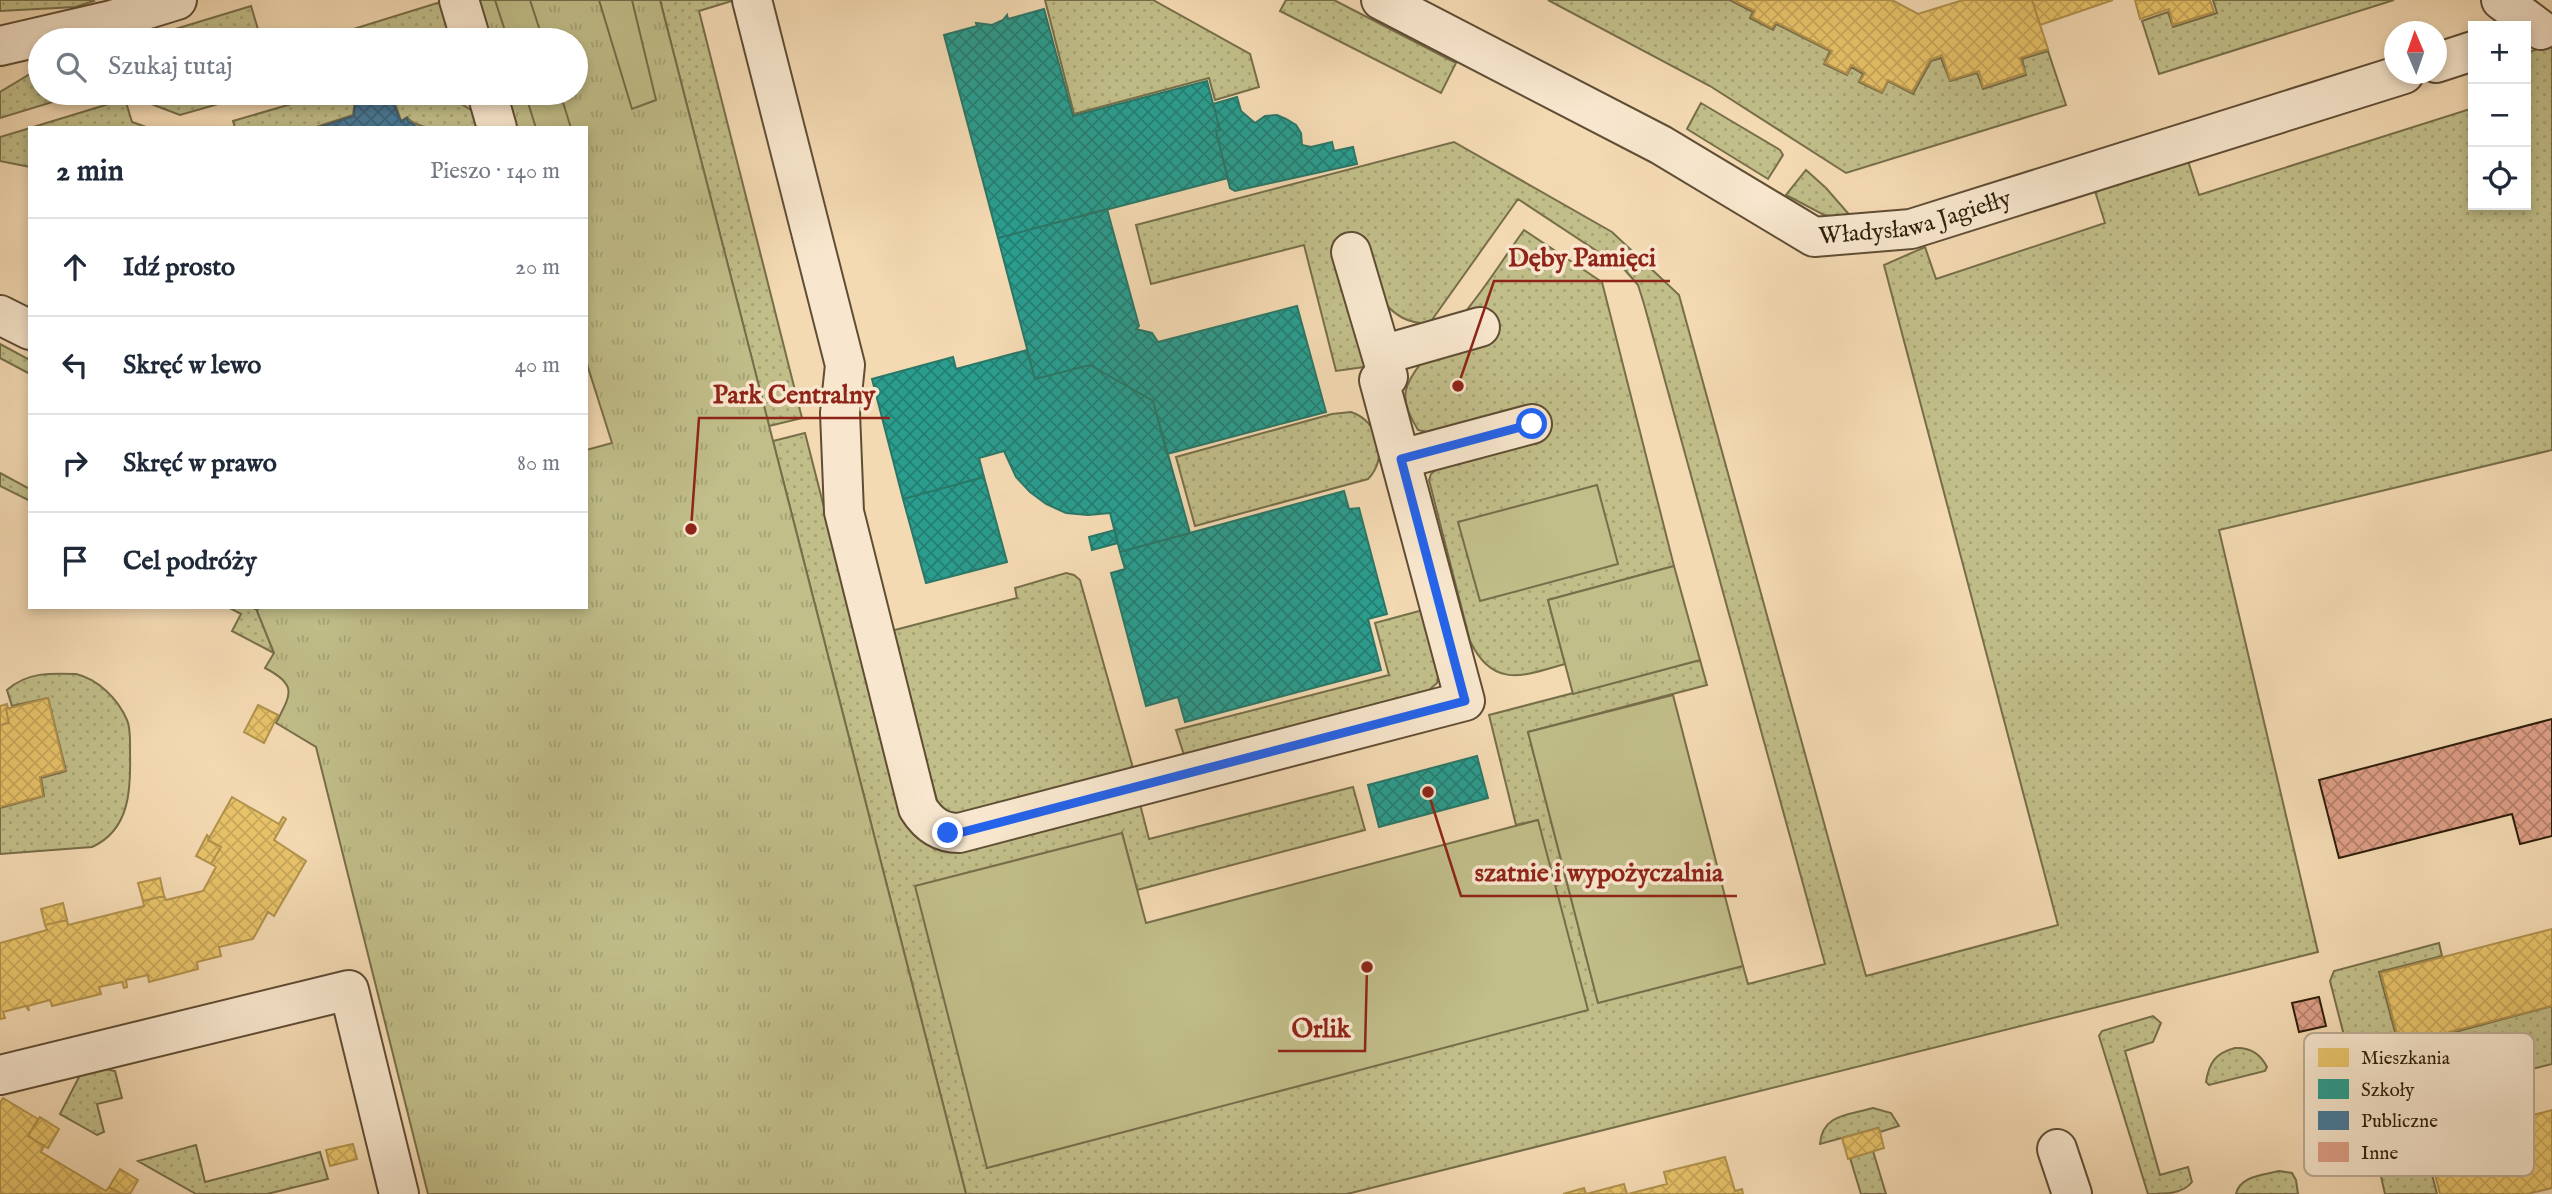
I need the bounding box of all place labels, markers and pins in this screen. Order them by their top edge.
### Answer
callout: Dęby Pamięci [1494,234,1670,281]
callout: Park Centralny [699,371,890,418]
callout: szatnie i wypożyczalnia [1461,849,1737,896]
callout: Orlik [1278,1004,1365,1051]

